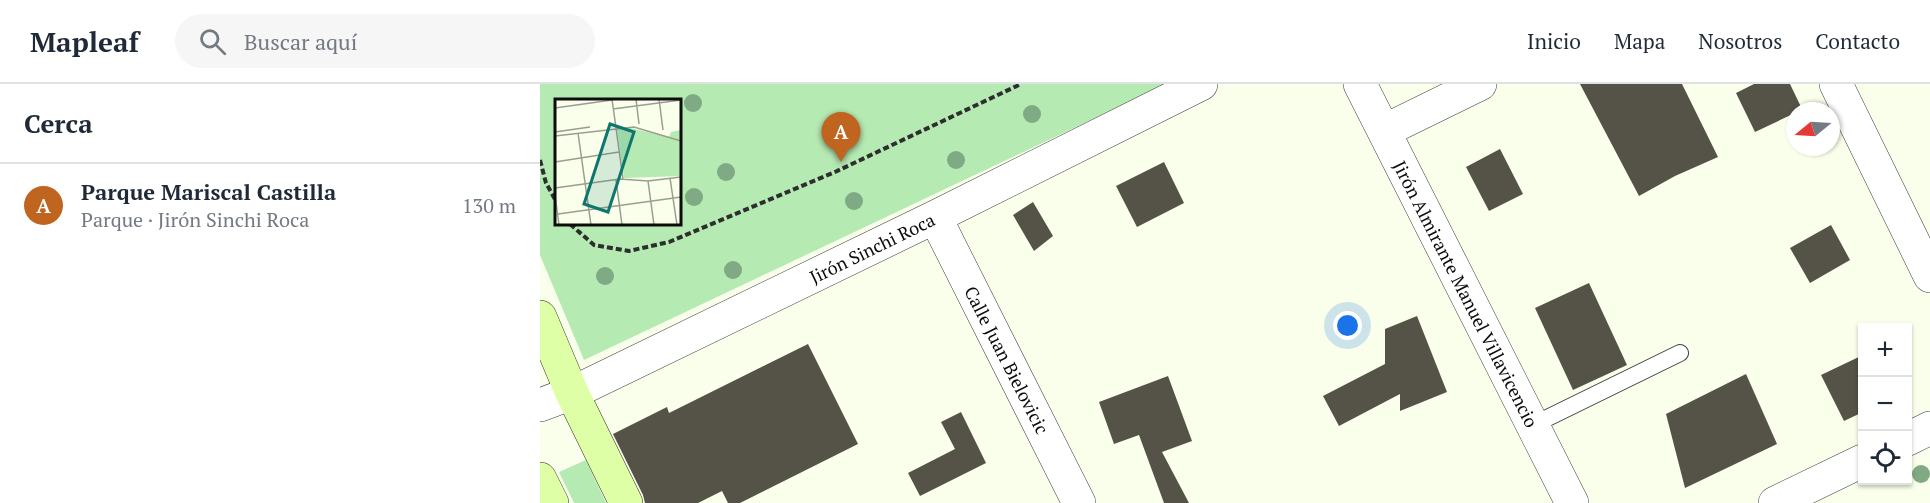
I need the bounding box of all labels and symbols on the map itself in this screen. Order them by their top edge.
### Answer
inset map [555,99,681,225]
north arrow [1786,102,1840,156]
pin: A [822,112,860,162]
street label: Jirón Almirante Manuel Villavicencio [1388,156,1544,432]
street label: Jirón Sinchi Roca [805,207,939,289]
street label: Calle Juan Bielovicic [959,282,1055,438]
your location [1333,311,1362,340]

